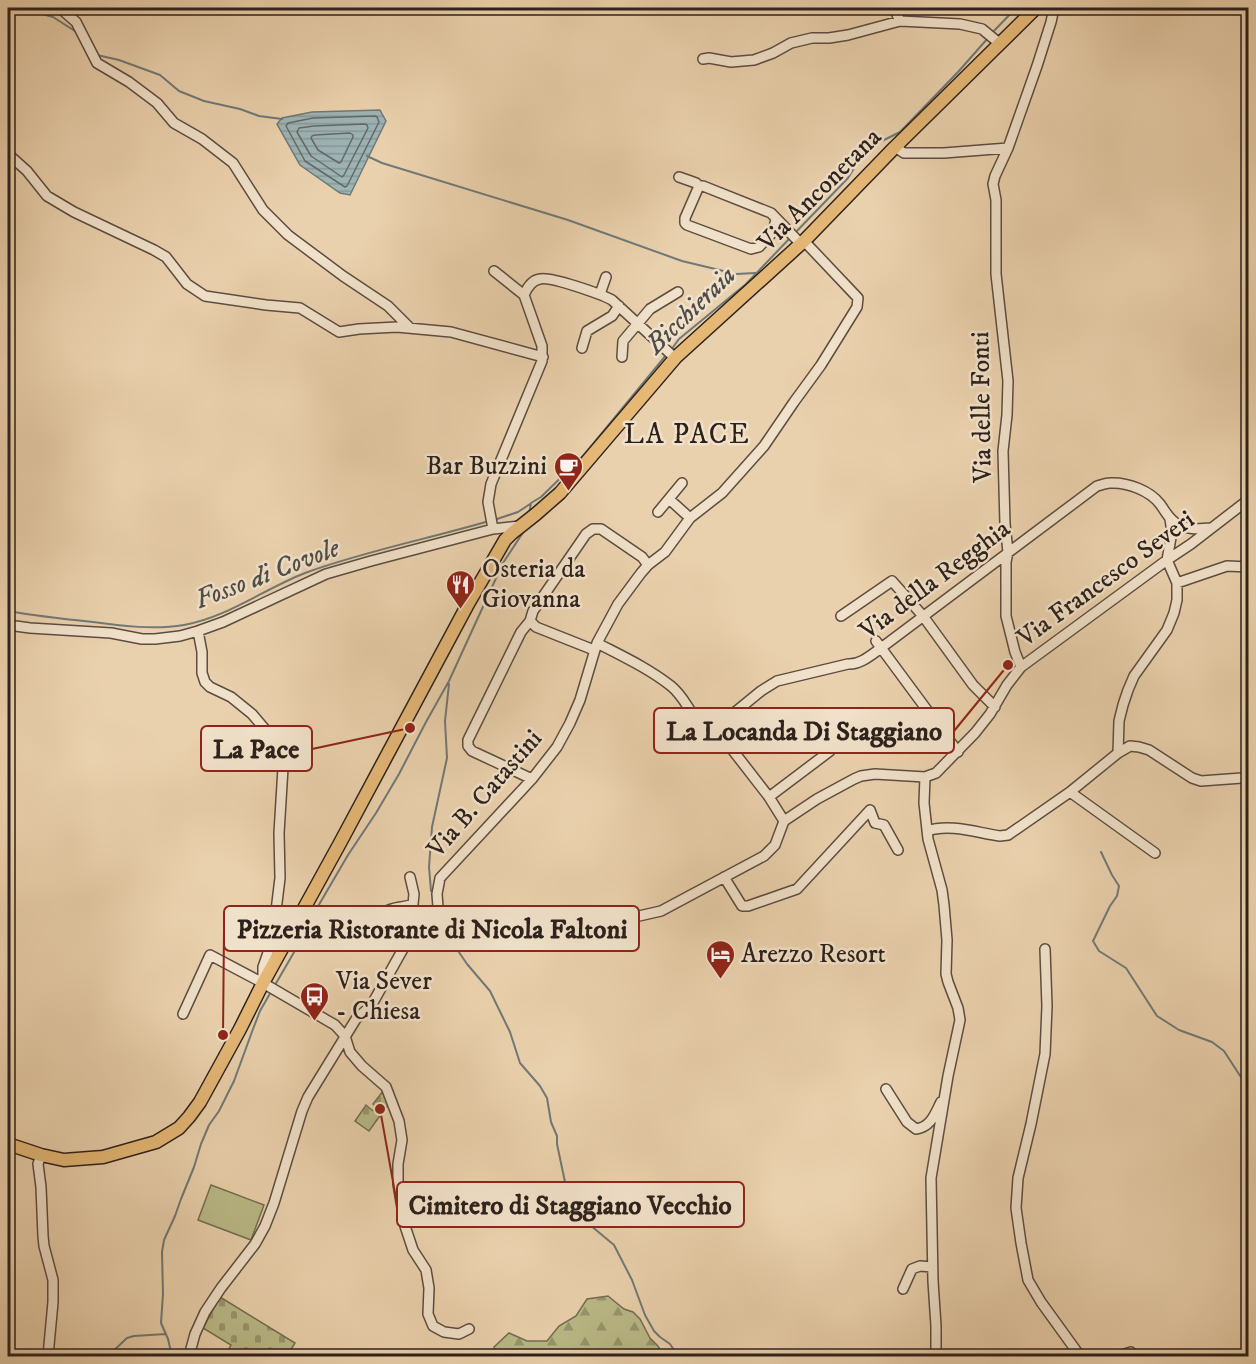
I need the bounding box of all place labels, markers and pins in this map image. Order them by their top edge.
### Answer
place label: Bar Buzzini [426,450,547,483]
cafe icon: Bar Buzzini [552,450,584,492]
place label: Osteria da Giovanna [482,553,585,616]
restaurant icon: Osteria da Giovanna [445,568,477,610]
callout: La Locanda Di Staggiano [654,708,954,753]
callout: La Pace [201,726,312,771]
callout: Pizzeria Ristorante di Nicola Faltoni [224,906,639,951]
hotel icon: Arezzo Resort [704,938,736,980]
place label: Arezzo Resort [741,938,886,971]
place label: Via Sever - Chiesa [335,965,432,1028]
bus stop icon: Via Sever - Chiesa [299,980,331,1022]
callout: Cimitero di Staggiano Vecchio [397,1182,744,1227]

